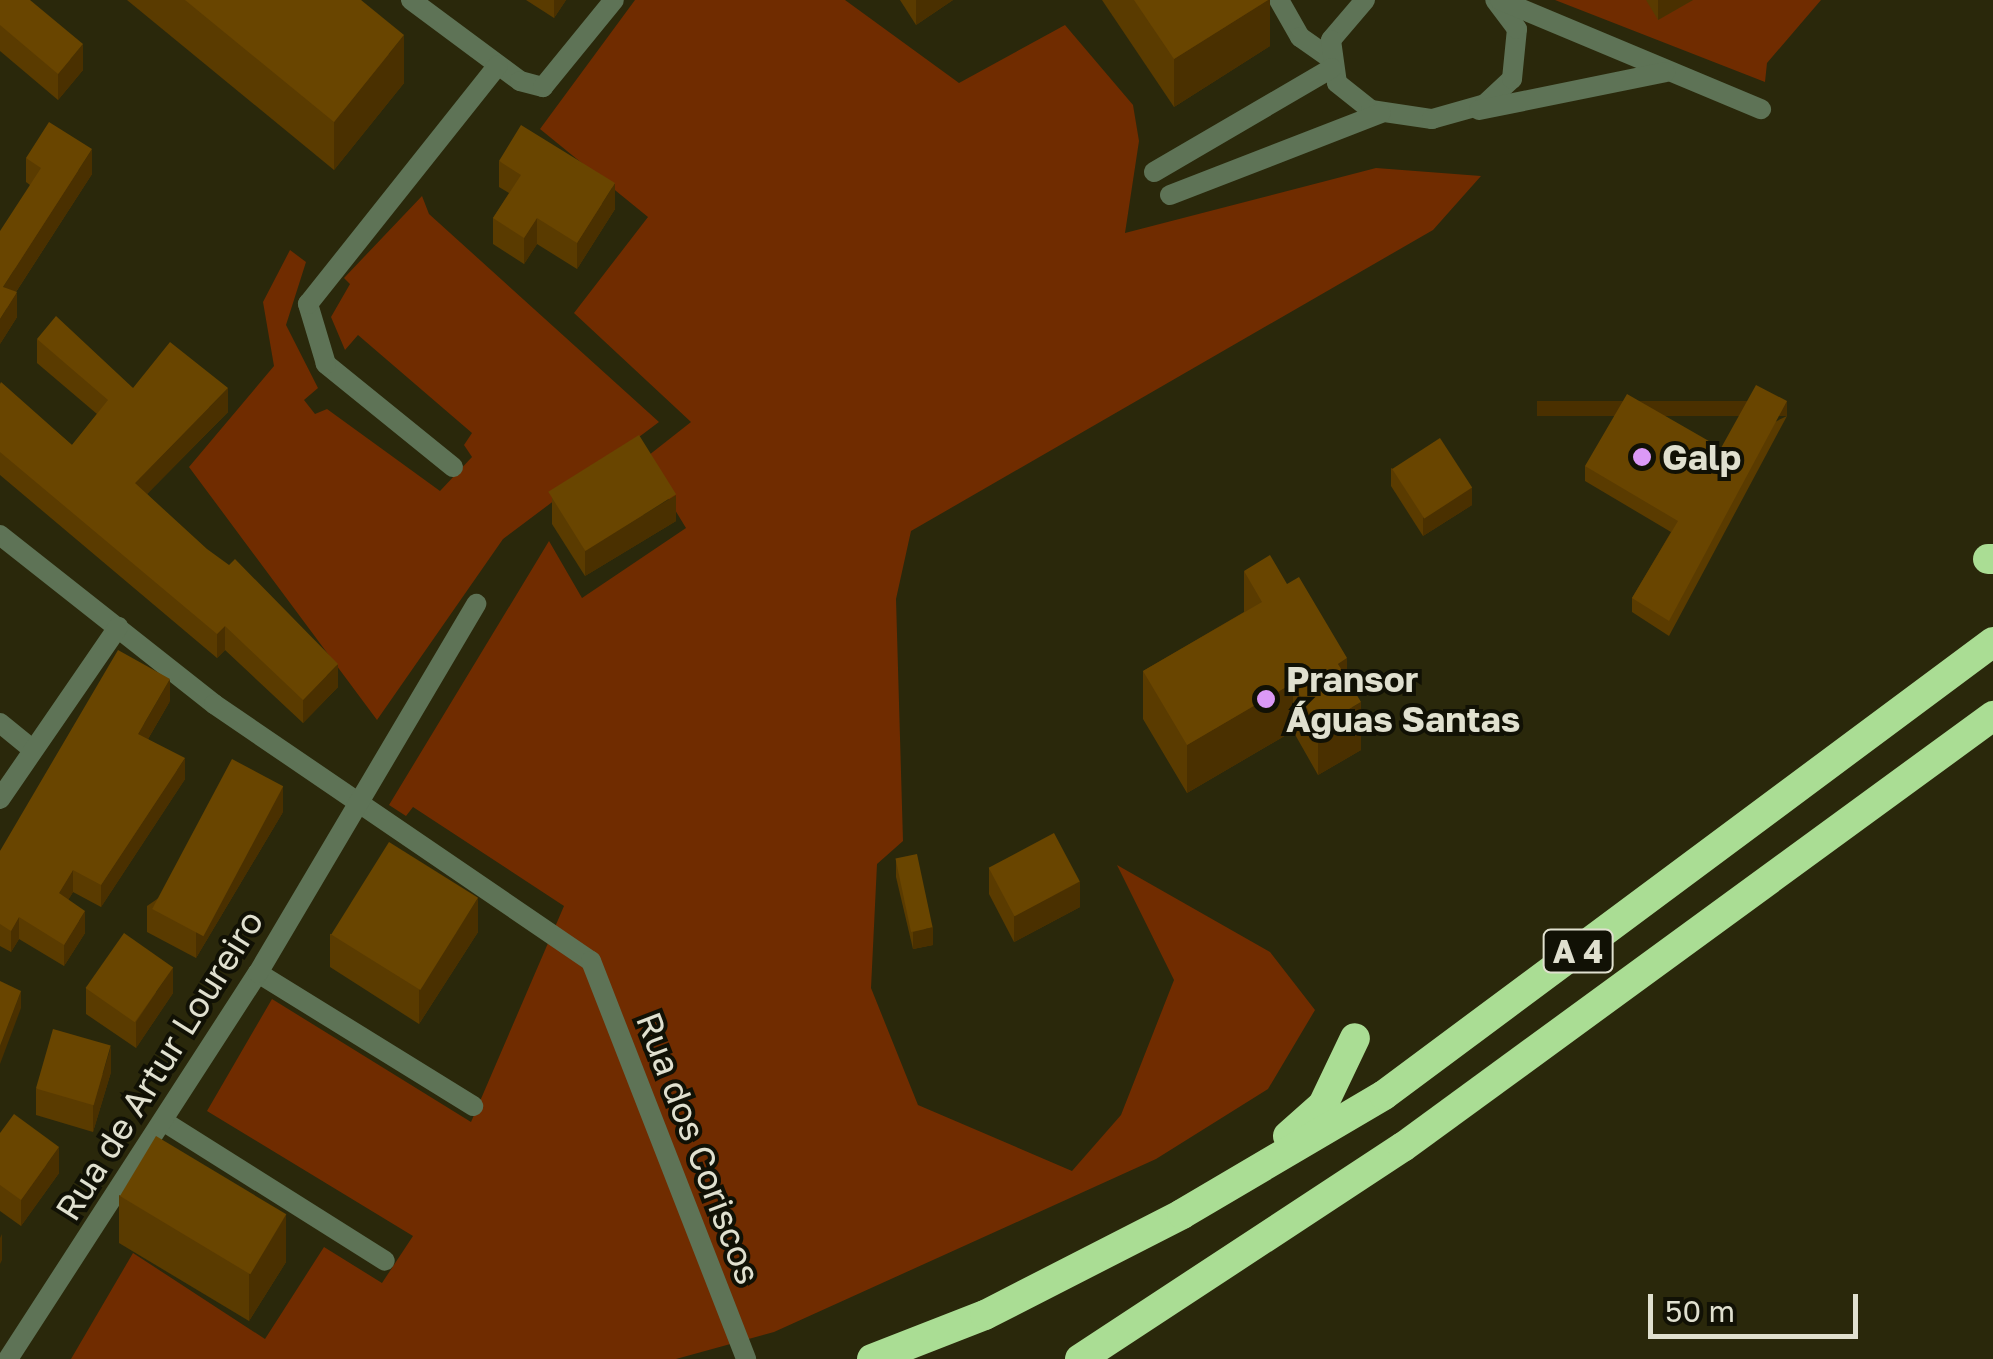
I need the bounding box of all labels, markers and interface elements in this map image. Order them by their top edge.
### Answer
place label: Galp [1662,436,1741,478]
marker: Galp [1631,446,1653,468]
place label: Pransor Águas Santas [1286,658,1520,740]
marker: Pransor Águas Santas [1255,688,1277,710]
street label: Rua de Artur Loureiro [46,902,272,1228]
road number: A 4 [1540,924,1616,978]
street label: Rua dos Coriscos [628,1006,770,1290]
scale bar [1653,1274,1863,1336]
text: 50 m [1665,1293,1735,1329]

